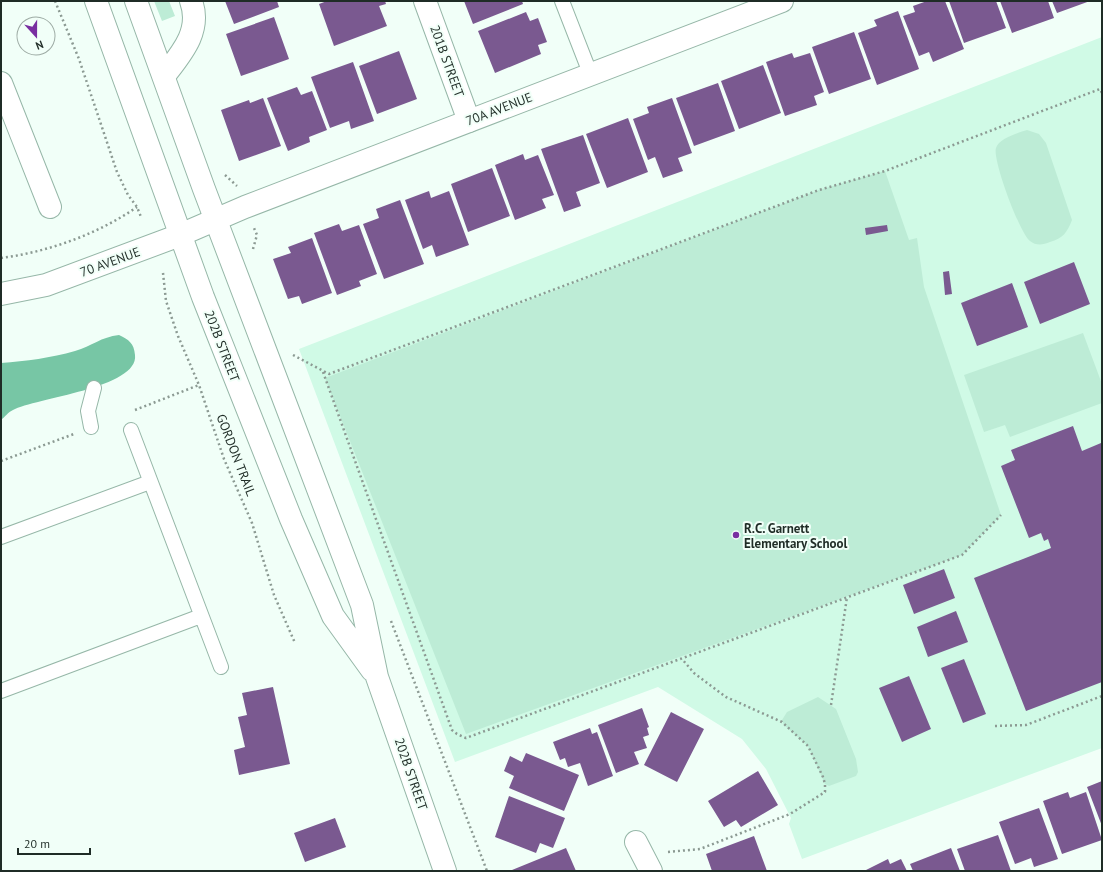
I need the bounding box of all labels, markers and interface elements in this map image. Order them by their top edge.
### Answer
north arrow [16,16,56,56]
street label: 201B STREET [426,23,468,99]
text: N [34,38,45,53]
street label: 70A AVENUE [463,89,535,129]
street label: 70 AVENUE [78,243,142,281]
street label: 202B STREET [201,308,243,384]
street label: GORDON TRAIL [213,412,260,499]
place label: R.C. Garnett Elementary School [744,520,848,552]
marker: R.C. Garnett Elementary School [731,530,741,540]
street label: 202B STREET [391,736,431,812]
scale bar [18,830,90,856]
text: 20 m [24,836,50,851]

